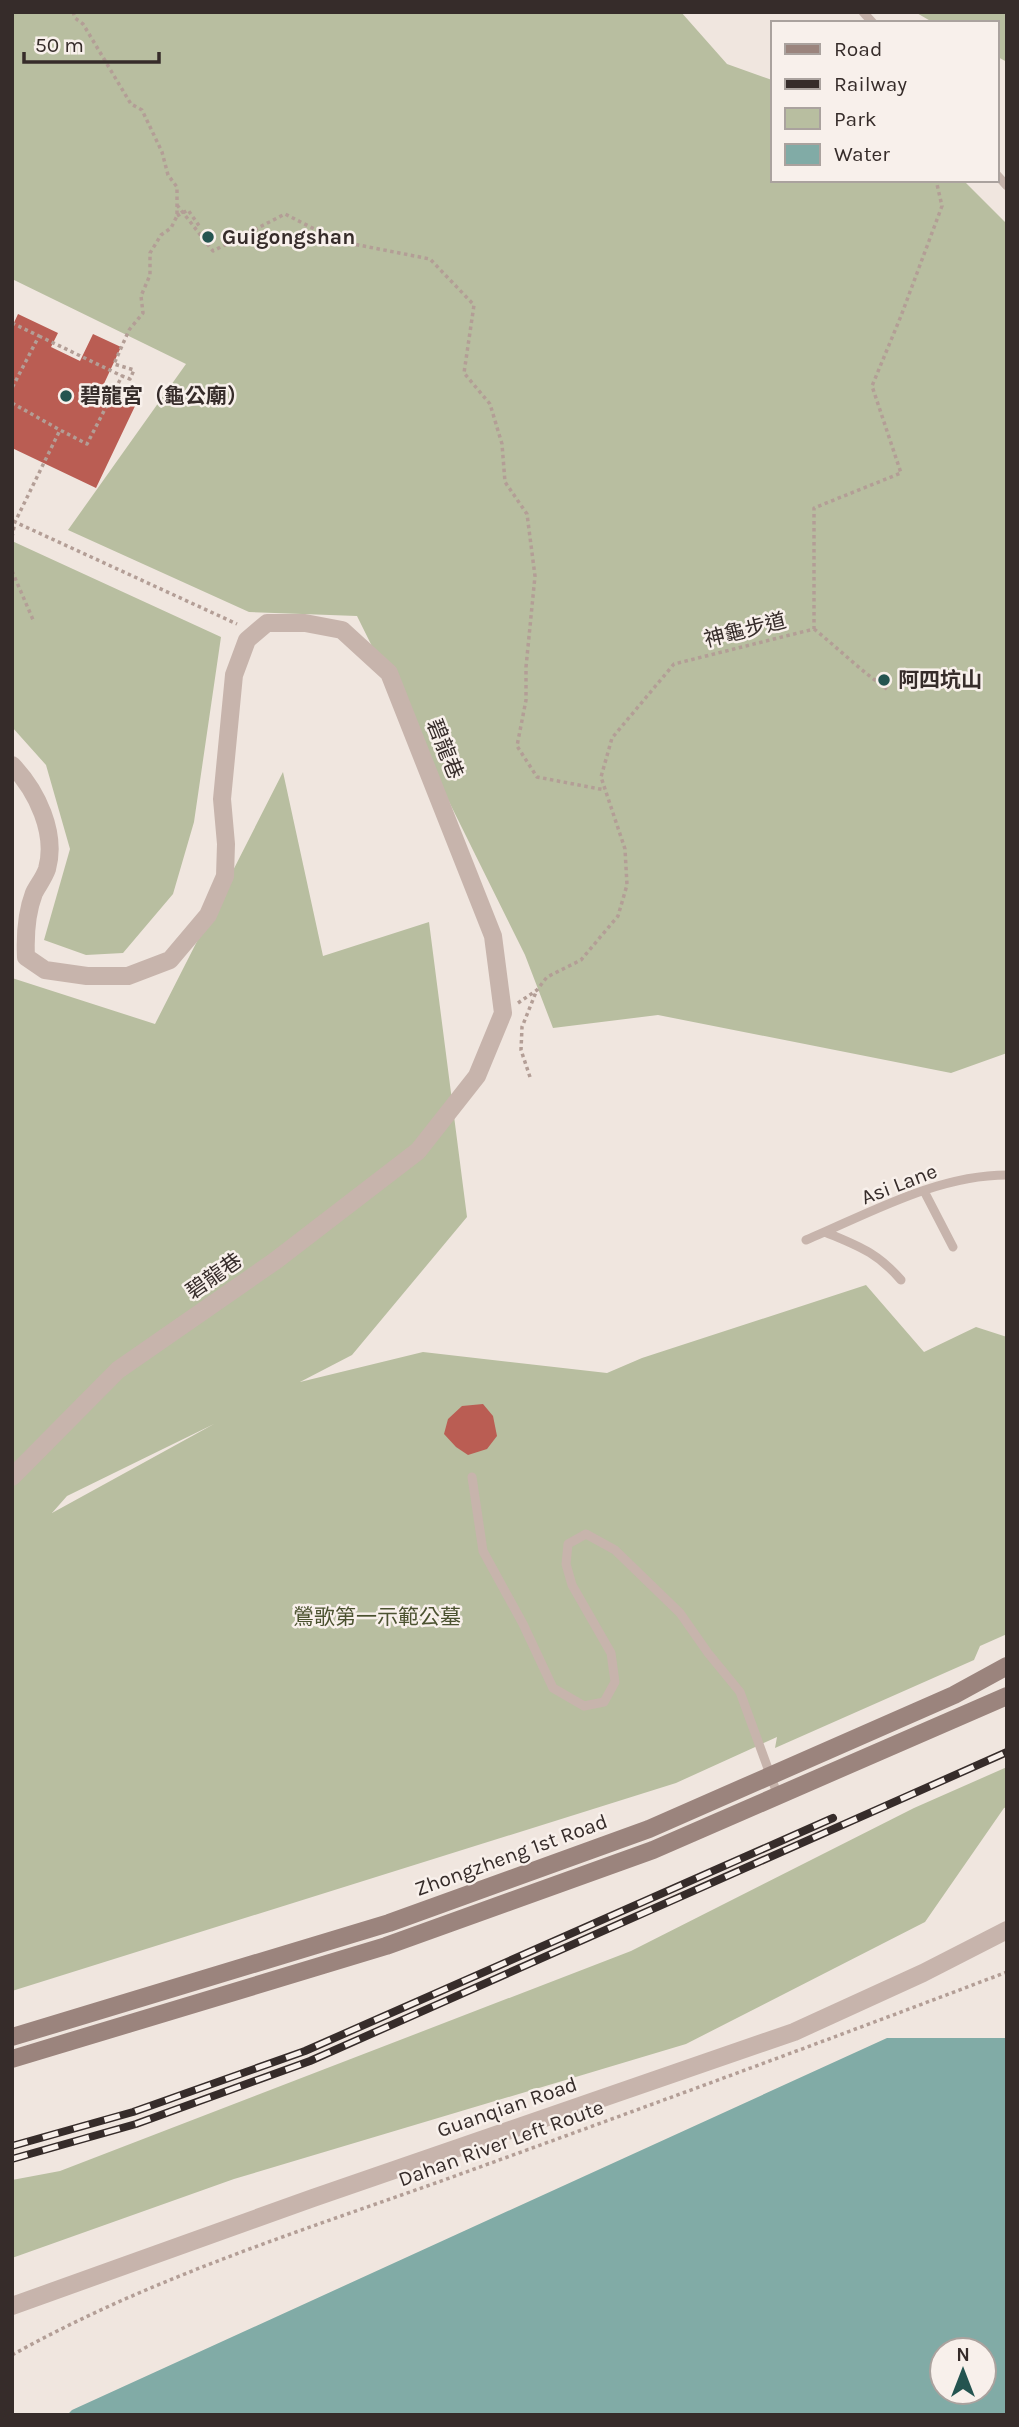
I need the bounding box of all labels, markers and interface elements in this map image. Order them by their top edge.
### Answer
scale bar [24,21,159,65]
legend [771,21,998,182]
text: 50 m [35,33,84,57]
text: Road [834,37,882,61]
text: Railway [834,72,907,96]
text: Park [834,107,877,131]
text: Water [834,142,890,166]
place label: Guigongshan [222,225,355,249]
marker: Guigongshan [200,229,216,245]
place label: 碧龍宮（龜公廟） [80,384,248,408]
marker: 碧龍宮（龜公廟） [58,388,74,404]
street label: 神龜步道 [701,608,789,652]
place label: 阿四坑山 [898,668,982,692]
marker: 阿四坑山 [876,672,892,688]
street label: 碧龍巷 [422,715,468,783]
street label: Asi Lane [858,1159,940,1209]
street label: 碧龍巷 [181,1248,247,1304]
park label: 鶯歌第一示範公墓 [293,1605,461,1629]
street label: Zhongzheng 1st Road [411,1809,611,1901]
street label: Guanqian Road [434,2072,580,2142]
street label: Dahan River Left Route [395,2095,607,2191]
north arrow [928,2336,998,2406]
text: N [956,2344,970,2366]

